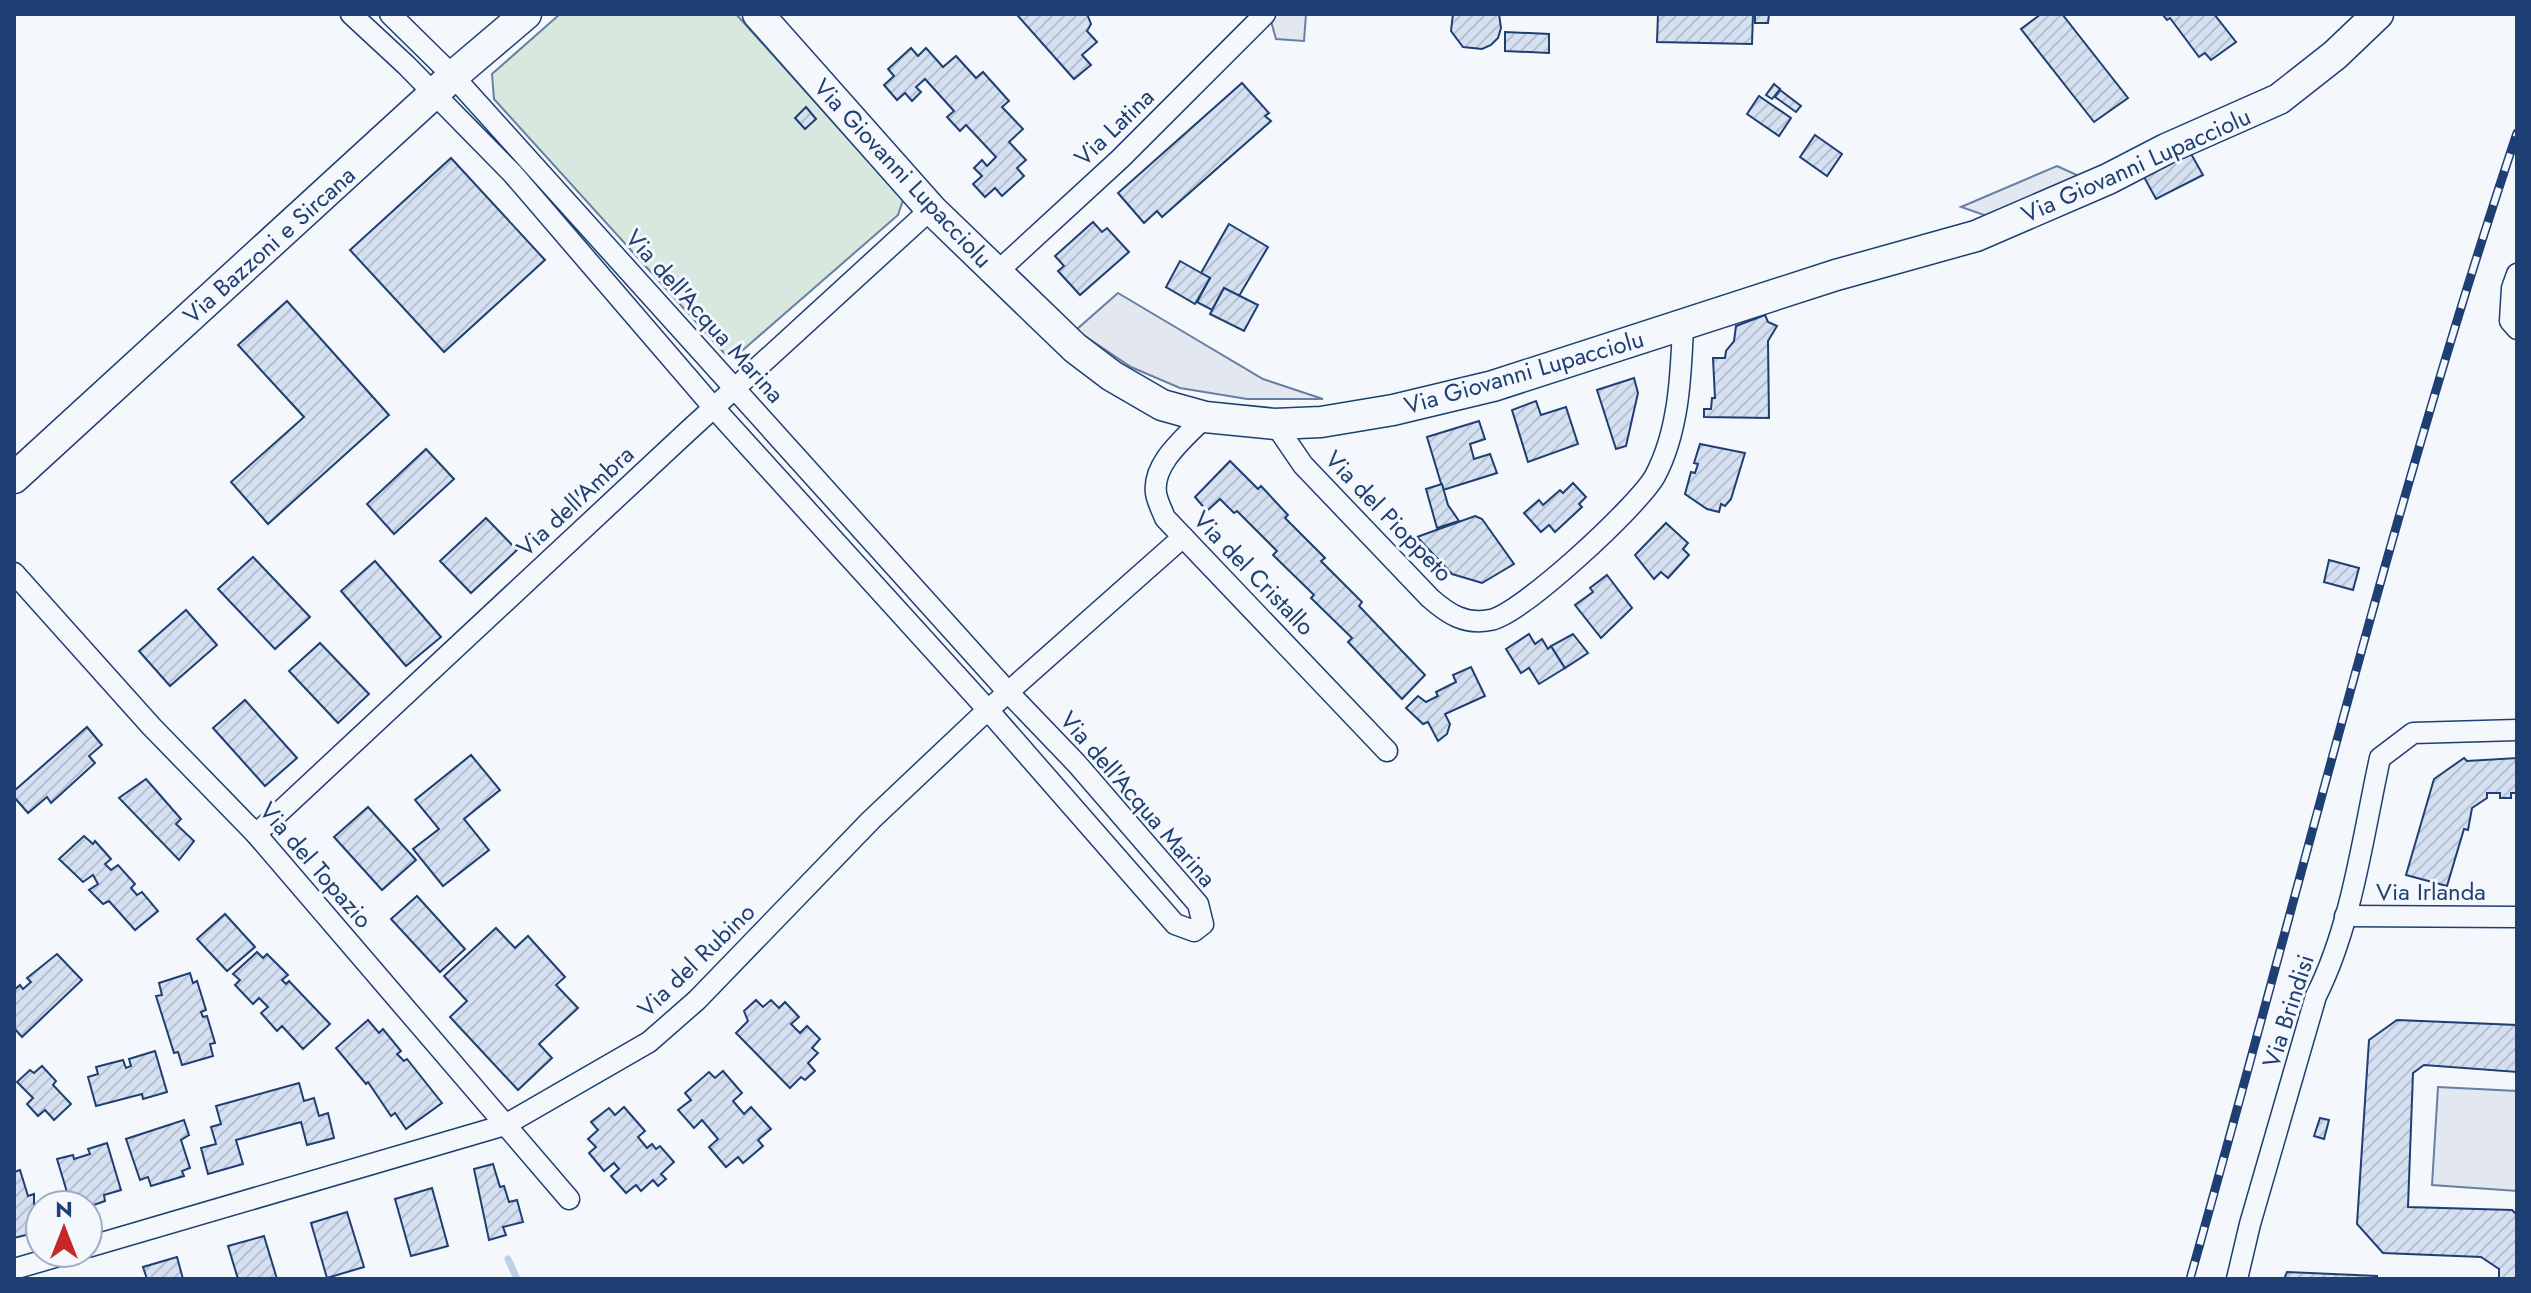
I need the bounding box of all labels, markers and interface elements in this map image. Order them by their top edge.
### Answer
street label: Via Giovanni Lupacciolu [806,70,1000,276]
street label: Via Latina [1066,80,1162,174]
street label: Via Giovanni Lupacciolu [2016,99,2256,231]
street label: Via Bazzoni e Sircana [175,158,363,332]
street label: Via dell'Acqua Marina [617,221,793,411]
street label: Via Giovanni Lupacciolu [1400,321,1648,423]
street label: Via dell'Ambra [509,437,641,565]
street label: Via del Pioppeto [1317,442,1461,590]
street label: Via del Cristallo [1185,503,1323,643]
street label: Via dell'Acqua Marina [1052,703,1224,895]
street label: Via del Topazio [251,794,381,936]
street label: Via Irlanda [2376,874,2486,909]
street label: Via del Rubino [629,895,763,1025]
street label: Via Brindisi [2253,950,2323,1072]
north arrow [24,1189,104,1269]
text: N [55,1193,73,1225]

